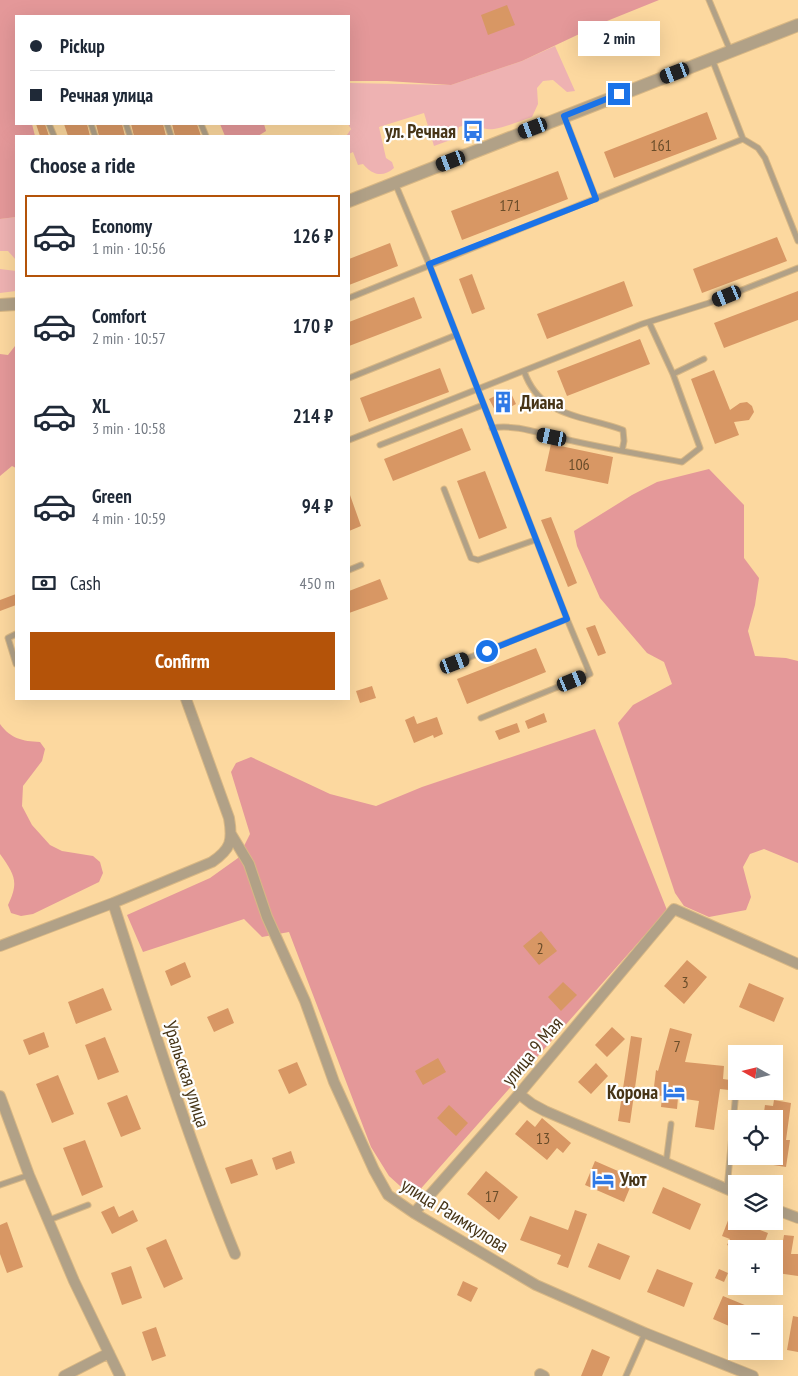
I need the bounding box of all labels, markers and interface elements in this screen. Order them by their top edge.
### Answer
callout: 2 min [578,22,660,56]
text: 2 min [603,28,635,48]
text: Pickup [60,34,105,58]
car [658,61,691,85]
text: Речная улица [60,83,153,107]
route end [608,83,630,105]
car [516,116,549,140]
bus stop icon: ул. Речная [460,118,486,144]
place label: ул. Речная [384,119,456,143]
house number: 161 [650,135,672,155]
car [434,149,467,173]
text: Choose a ride [30,151,135,179]
house number: 171 [499,195,521,215]
icon: car [32,214,77,259]
text: Economy [92,214,152,238]
text: 126 ₽ [293,224,333,248]
text: 1 min · 10:56 [92,238,166,258]
car [710,283,743,309]
icon: car [32,304,77,349]
text: Comfort [92,304,146,328]
text: 170 ₽ [293,314,333,338]
text: 2 min · 10:57 [92,328,166,348]
building icon: Диана [490,389,516,415]
place label: Диана [520,390,564,414]
icon: car [32,394,77,439]
text: XL [92,394,110,418]
text: 214 ₽ [293,404,333,428]
text: 3 min · 10:58 [92,418,166,438]
car [535,427,568,447]
house number: 106 [568,454,590,474]
icon: car [32,484,77,529]
text: Green [92,484,132,508]
text: 94 ₽ [302,494,333,518]
text: 4 min · 10:59 [92,508,166,528]
icon: cash [30,569,58,597]
text: Cash [70,571,101,595]
text: 450 m [300,573,335,593]
button: Confirm [30,632,335,690]
route start [476,640,498,662]
car [438,651,471,675]
car [555,668,588,694]
house number: 2 [536,938,544,958]
house number: 3 [681,972,689,992]
street label: улица 9 Мая [496,1012,568,1090]
street label: Уральская улица [159,1018,215,1130]
house number: 7 [673,1036,681,1056]
north arrow [728,1045,782,1100]
map controls [728,1045,783,1360]
hotel icon: Корона [661,1079,687,1105]
place label: Корона [607,1080,658,1104]
button: locate [728,1110,783,1165]
house number: 13 [536,1128,550,1148]
hotel icon: Уют [590,1166,616,1192]
place label: Уют [619,1167,647,1191]
street label: улица Раимкулова [397,1172,513,1258]
button: layers [728,1175,783,1230]
house number: 17 [485,1186,499,1206]
button: + [728,1240,783,1295]
button: − [728,1305,783,1360]

